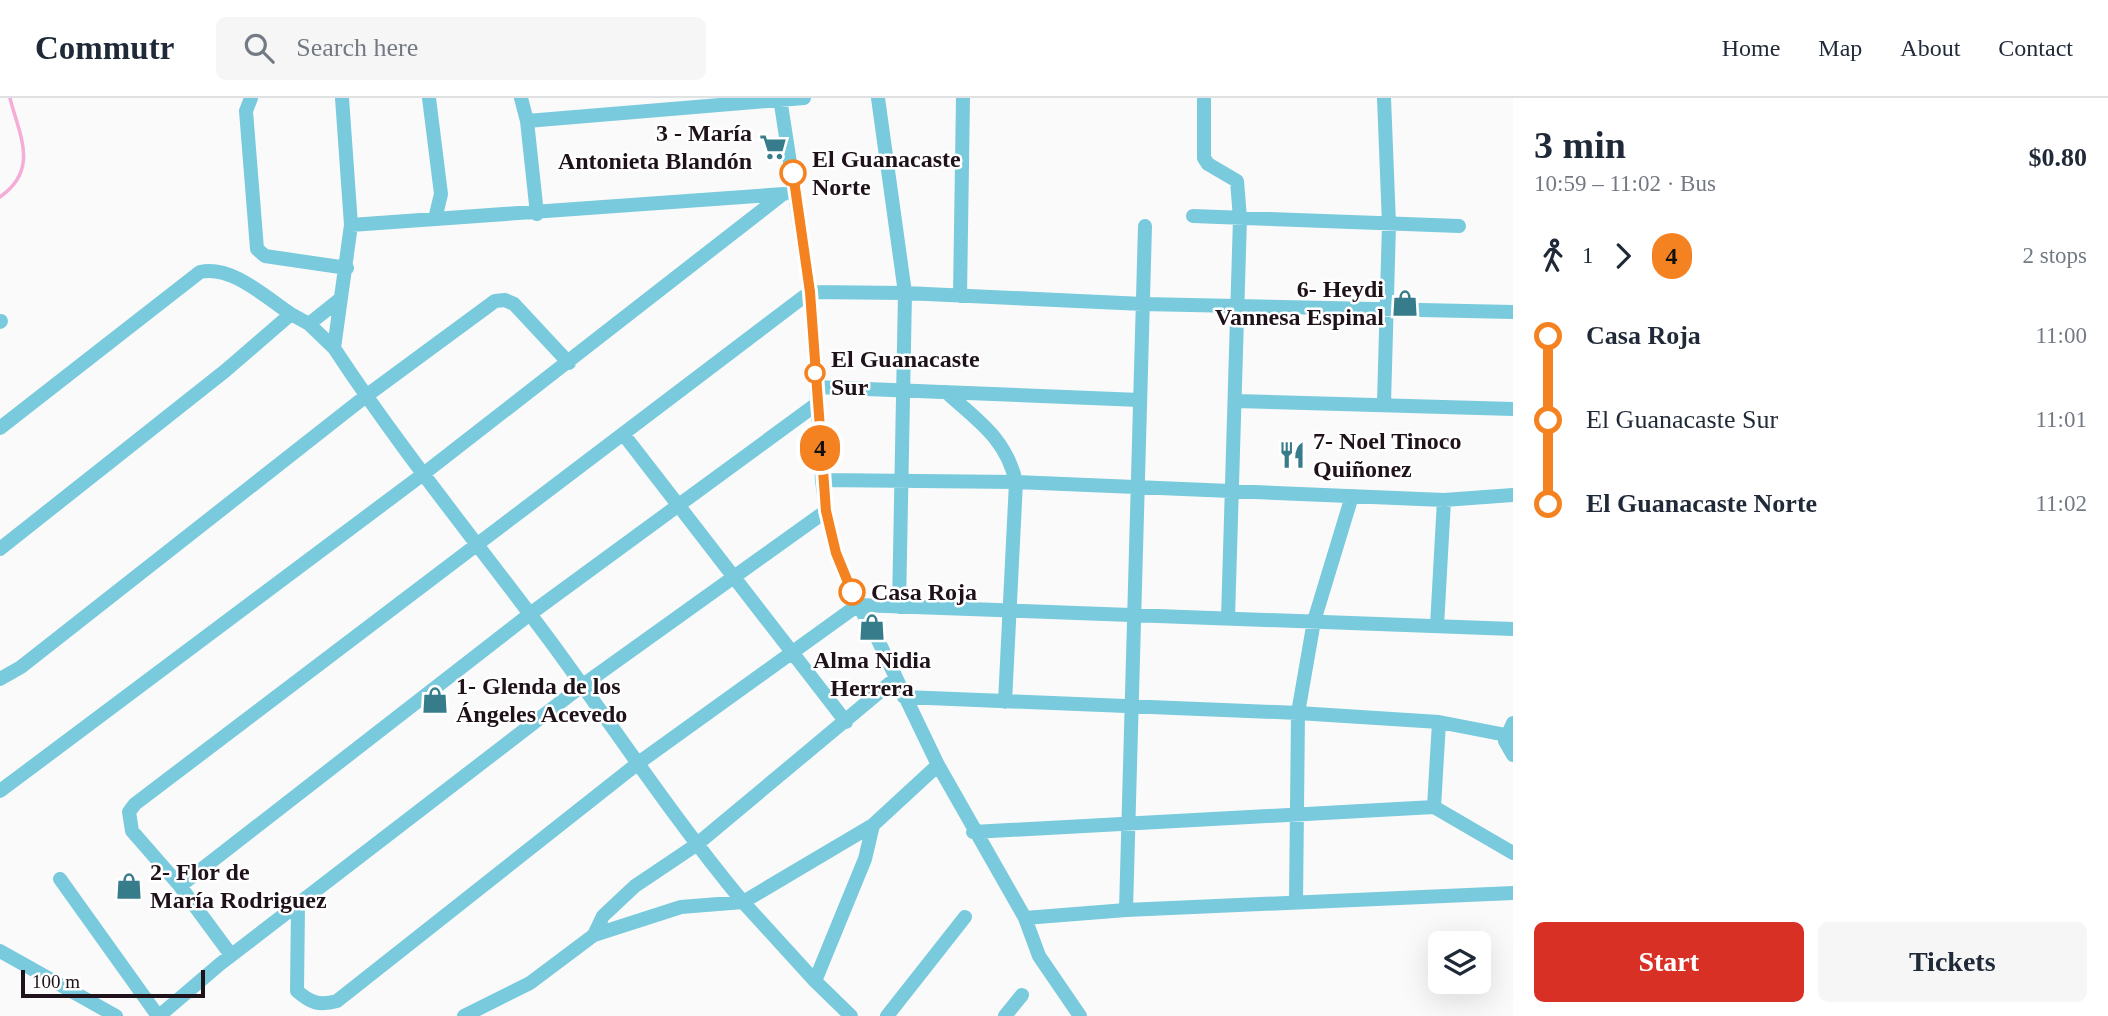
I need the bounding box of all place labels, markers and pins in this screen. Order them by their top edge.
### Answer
place label: 3 - María Antonieta Blandón [558,120,752,174]
supermarket icon: 3 - María Antonieta Blandón [758,132,788,162]
place label: El Guanacaste Norte [812,146,961,200]
marker: El Guanacaste Norte [780,160,806,186]
place label: 6- Heydi Vannesa Espinal [1215,276,1384,330]
shop icon: 6- Heydi Vannesa Espinal [1390,288,1420,318]
place label: El Guanacaste Sur [831,346,980,400]
marker: El Guanacaste Sur [805,363,825,383]
place label: 7- Noel Tinoco Quiñonez [1313,428,1461,482]
restaurant icon: 7- Noel Tinoco Quiñonez [1277,440,1307,470]
marker: Casa Roja [839,579,865,605]
place label: Casa Roja [871,579,977,605]
shop icon: Alma Nidia Herrera [857,612,887,642]
place label: Alma Nidia Herrera [813,647,931,701]
place label: 1- Glenda de los Ángeles Acevedo [456,673,627,727]
shop icon: 1- Glenda de los Ángeles Acevedo [420,685,450,715]
place label: 2- Flor de María Rodriguez [150,859,327,913]
shop icon: 2- Flor de María Rodriguez [114,871,144,901]

